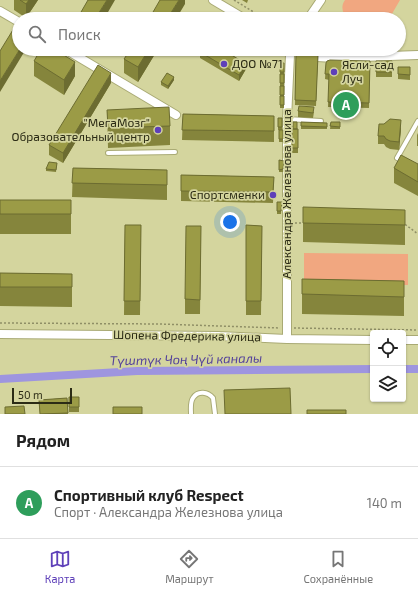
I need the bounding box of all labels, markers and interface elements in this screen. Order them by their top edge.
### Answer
search box [12,12,406,56]
icon: search [26,23,48,45]
text: Поиск [58,25,101,43]
place label: ДОО №71 [232,56,283,70]
place label: Ясли-сад Луч [342,57,394,86]
marker: ДОО №71 [219,59,229,69]
marker: Ясли-сад Луч [329,67,339,77]
pin: A [333,90,359,120]
street label: Александра Железнова улица [279,109,294,279]
place label: "МегаМозг" Образовательный центр [11,115,150,143]
marker: "МегаМозг" Образовательный центр [153,125,163,135]
place label: Спортсменки [190,187,265,201]
marker: Спортсменки [268,190,278,200]
your location [220,212,240,232]
street label: Шопена Фредерика улица [113,327,261,344]
map controls [370,330,406,402]
button: locate [370,330,406,366]
water label: Түштүк Чоң Чүй каналы [110,350,262,368]
button: layers [370,366,406,402]
scale bar [12,386,72,405]
text: 50 m [18,388,43,401]
text: Рядом [16,430,70,450]
text: Спортивный клуб Respect [54,486,244,504]
text: A [25,495,33,511]
text: 140 m [367,495,402,511]
text: Спорт · Александра Железнова улица [54,504,283,520]
tab: Карта [45,548,75,585]
tab: Маршрут [165,548,214,585]
tab: Сохранённые [303,548,373,585]

